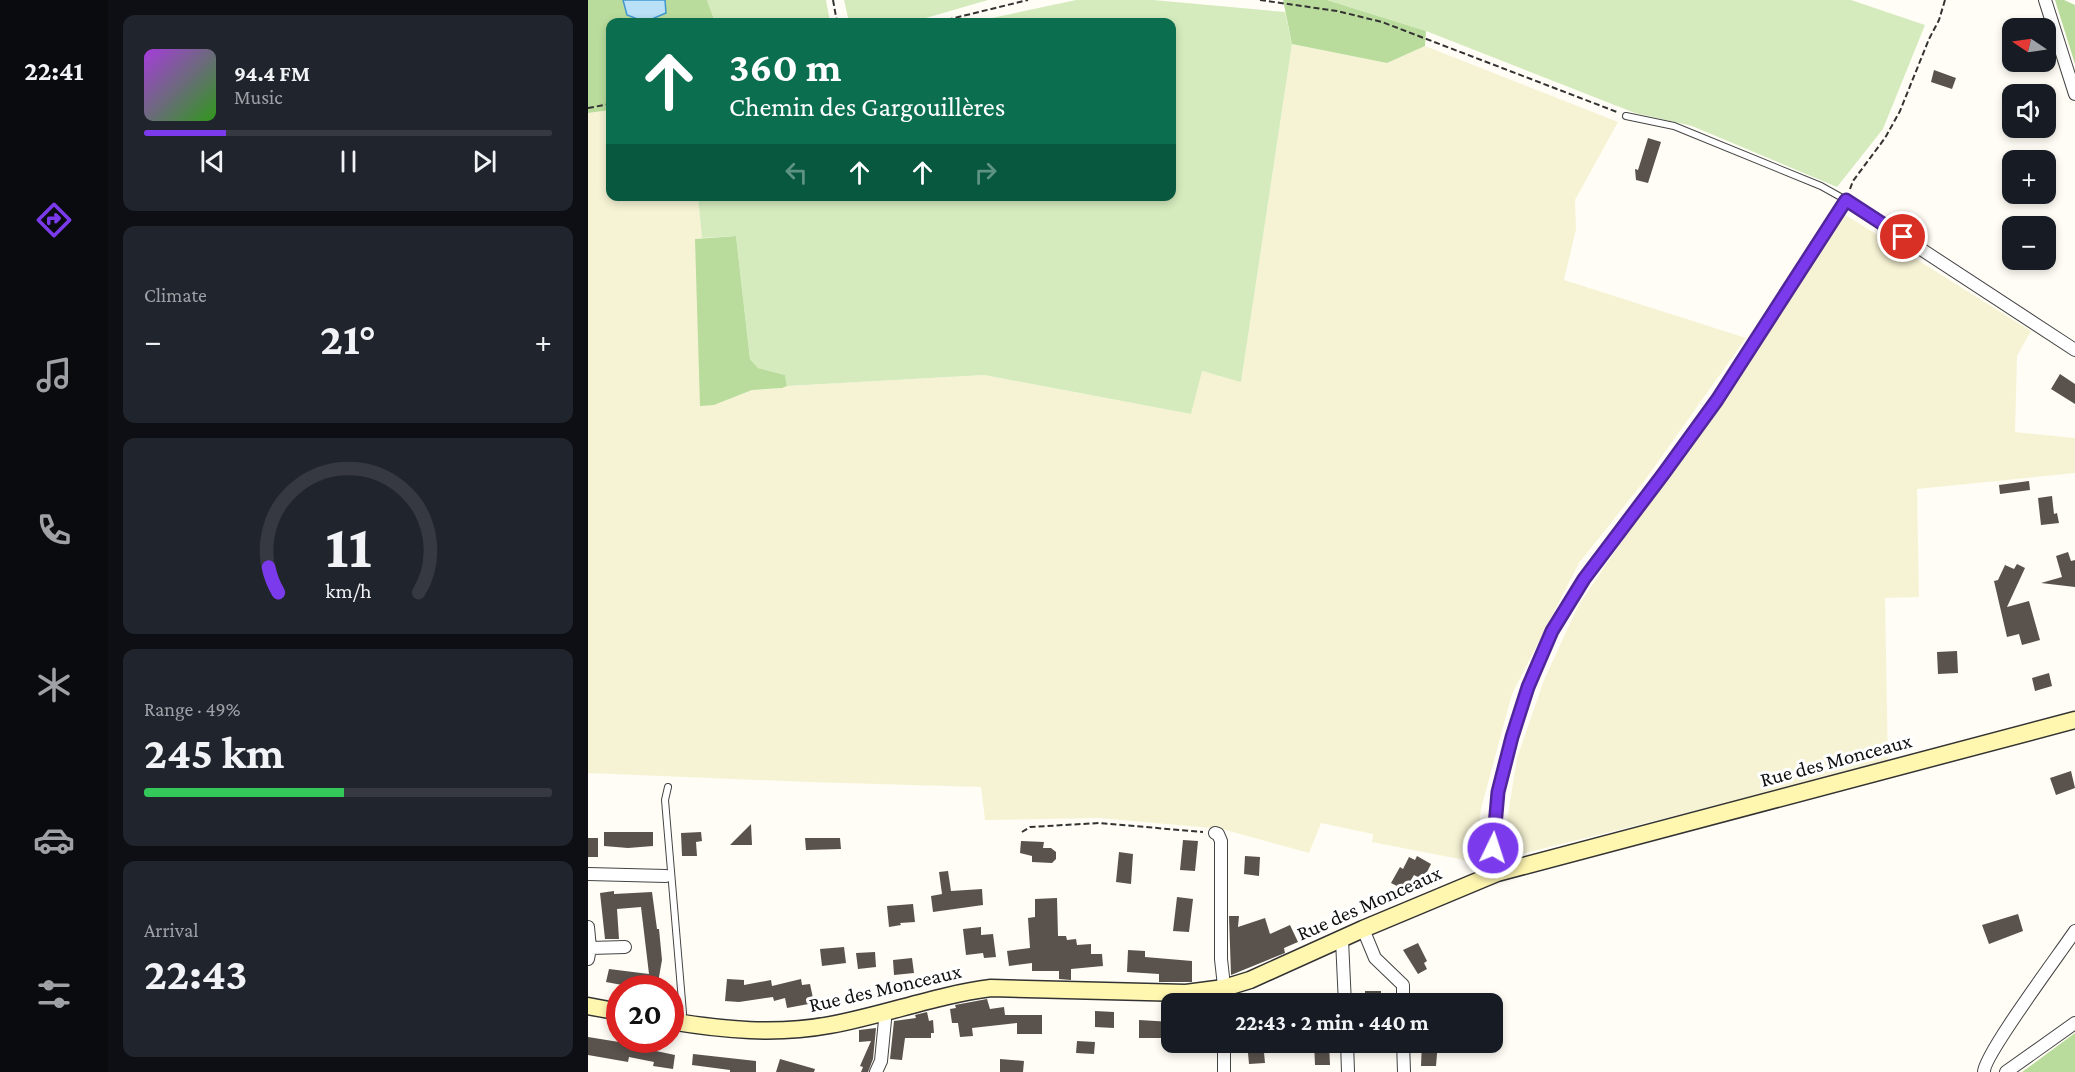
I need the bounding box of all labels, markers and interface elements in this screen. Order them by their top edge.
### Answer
north arrow [2002,18,2056,72]
map controls [2002,18,2056,270]
icon: ahead [630,42,708,120]
text: 360 m [729,43,842,90]
text: 22:41 [24,56,84,86]
text: 94.4 FM [234,61,310,86]
button: sound [2002,84,2056,138]
text: Music [234,86,283,108]
text: Chemin des Gargouillères [729,92,1005,122]
icon: previous [196,145,229,178]
icon: pause [332,145,365,178]
icon: next [468,145,501,178]
button: + [2002,150,2056,204]
icon: left [780,156,813,189]
icon: ahead [843,156,876,189]
icon: ahead [906,156,939,189]
icon: right [969,156,1002,189]
icon: directions [33,199,75,241]
pin [1877,211,1928,262]
button: − [2002,216,2056,270]
icon: arrive [1886,220,1919,253]
text: Climate [144,284,207,306]
text: 21° [320,314,376,364]
text: − [144,322,161,359]
text: + [535,322,552,359]
icon: music [33,354,75,396]
icon: phone [33,509,75,551]
text: 11 [325,511,371,580]
text: km/h [325,579,372,603]
icon: climate [33,664,75,706]
text: Range · 49% [144,698,241,720]
text: 245 km [144,728,284,778]
street label: Rue des Monceaux [1758,728,1914,792]
position arrow [1461,816,1525,880]
icon: car [33,819,75,861]
street label: Rue des Monceaux [1293,860,1445,946]
text: Arrival [144,919,198,941]
text: 22:43 [144,949,248,999]
street label: Rue des Monceaux [806,959,964,1017]
icon: filters [33,973,75,1015]
speed limit sign: 20 [606,975,684,1053]
text: 22:43 · 2 min · 440 m [1235,1010,1429,1035]

